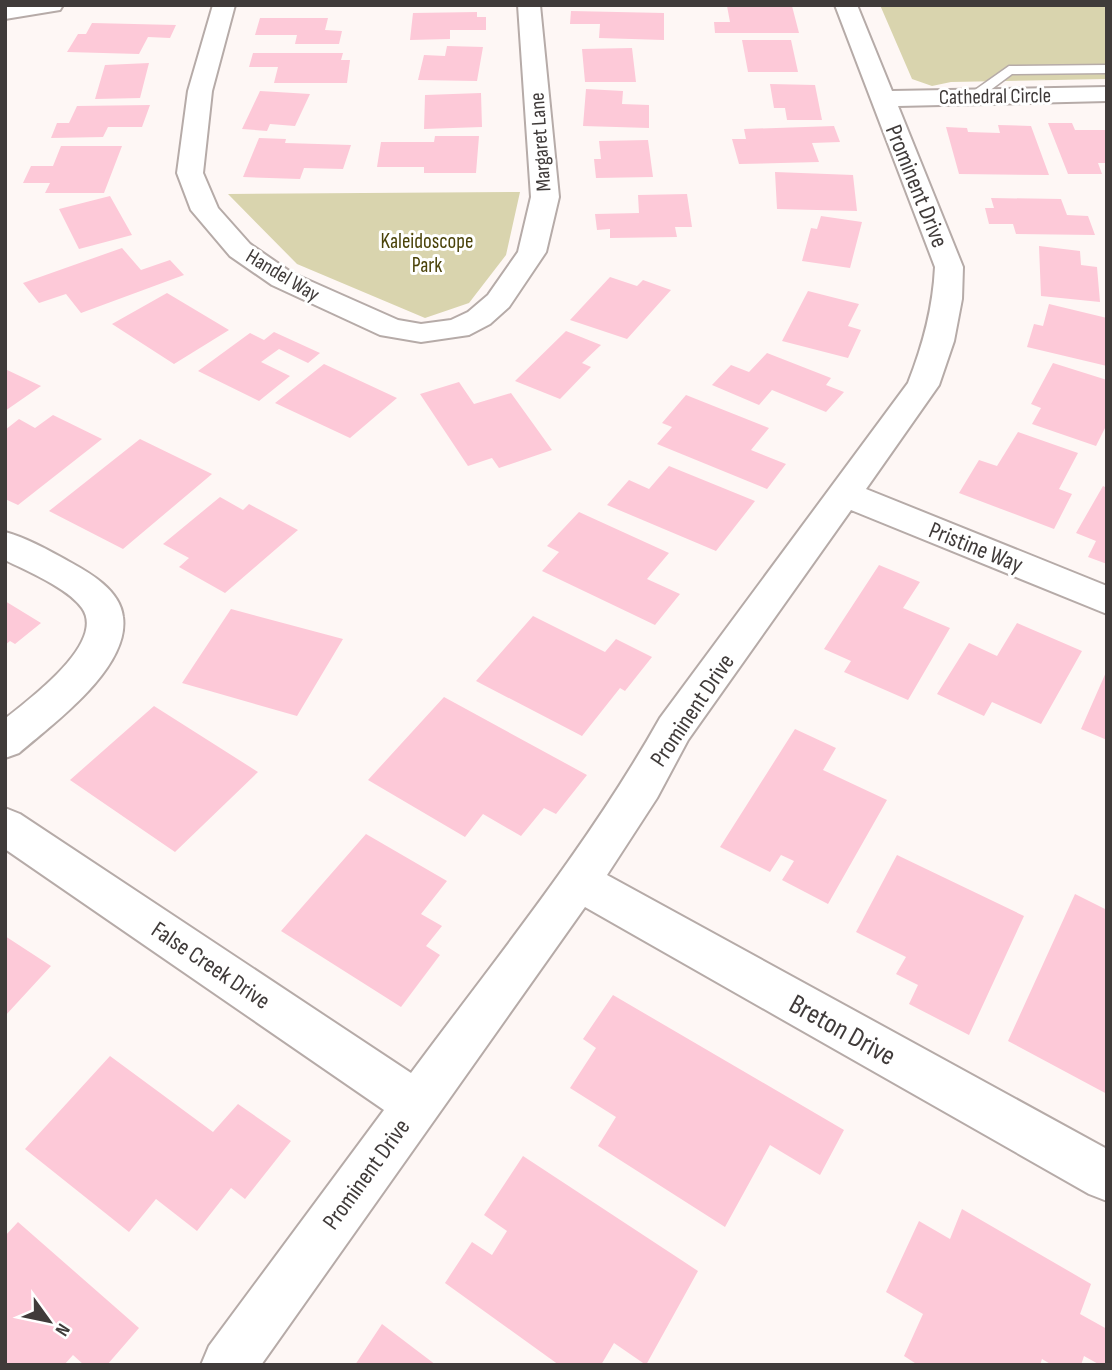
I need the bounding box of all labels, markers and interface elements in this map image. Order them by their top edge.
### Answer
street label: Cathedral Circle [939,83,1051,110]
street label: Margaret Lane [525,92,556,192]
street label: Prominent Drive [879,121,954,252]
park label: Kaleidoscope Park [381,229,473,278]
street label: Handel Way [241,244,324,307]
street label: Pristine Way [925,515,1027,579]
street label: Prominent Drive [644,648,741,772]
street label: False Creek Drive [146,915,275,1016]
street label: Breton Drive [783,988,901,1073]
street label: Prominent Drive [317,1113,416,1235]
north arrow [14,1286,84,1356]
text: N [50,1319,74,1340]

